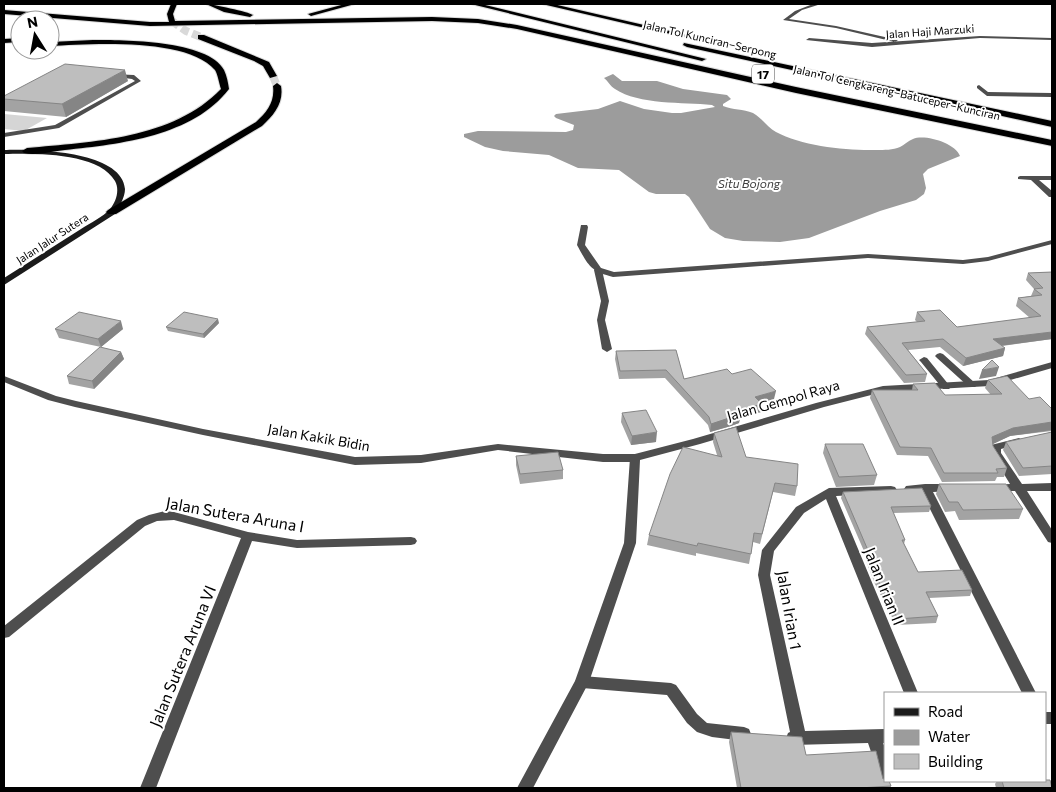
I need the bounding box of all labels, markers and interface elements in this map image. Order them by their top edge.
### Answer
north arrow [10,10,60,60]
text: N [26,12,39,31]
street label: Jalan Tol Kunciran–Serpong [642,17,778,62]
street label: Jalan Haji Marzuki [885,21,975,42]
street label: Jalan Tol Cengkareng–Batuceper–Kunciran [792,62,1002,123]
road number: 17 [752,64,774,84]
water label: Situ Bojong [718,176,781,190]
street label: Jalan Jalur Sutera [14,210,91,267]
street label: Jalan Gempol Raya [725,376,841,424]
street label: Jalan Kakik Bidin [267,420,371,454]
street label: Jalan Sutera Aruna I [164,492,306,536]
street label: Jalan Irian II [861,544,909,628]
street label: Jalan Irian 1 [774,569,806,651]
street label: Jalan Sutera Aruna VI [145,582,219,730]
legend [884,692,1046,782]
text: Road [928,702,963,720]
text: Water [928,727,970,745]
text: Building [928,752,983,770]

